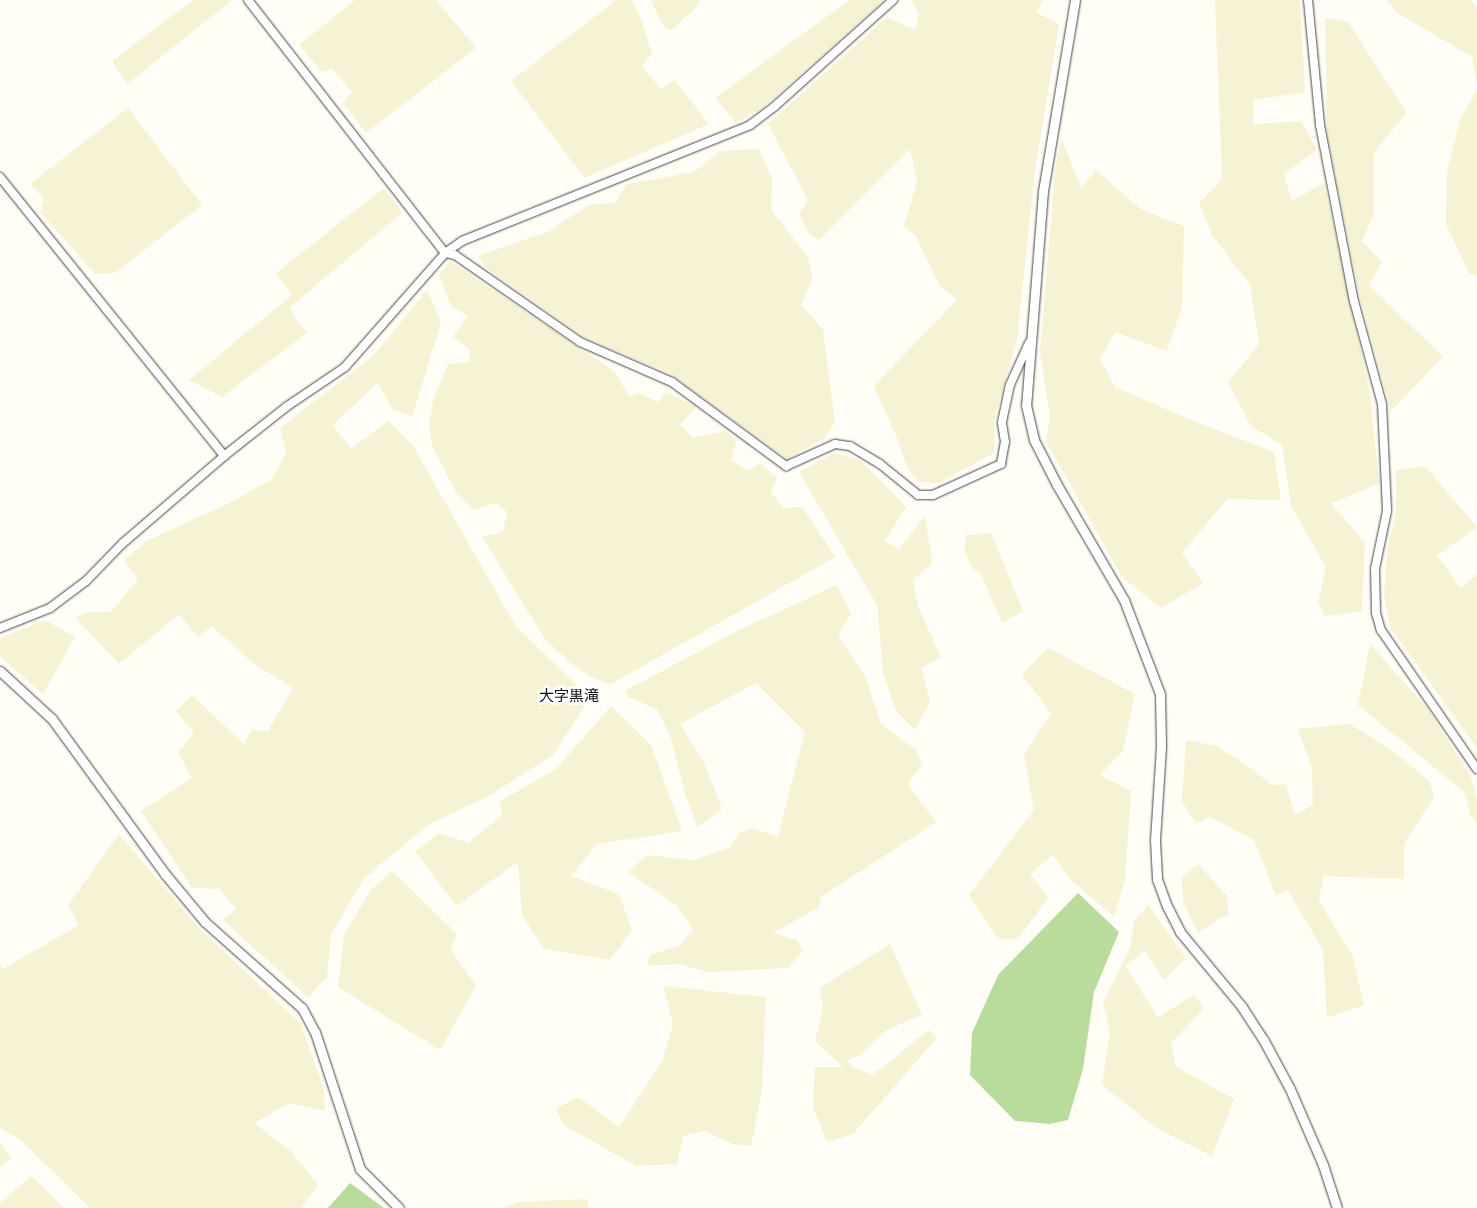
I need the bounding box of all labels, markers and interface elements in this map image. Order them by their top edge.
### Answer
district label: 大字黒滝 [539,688,599,706]

